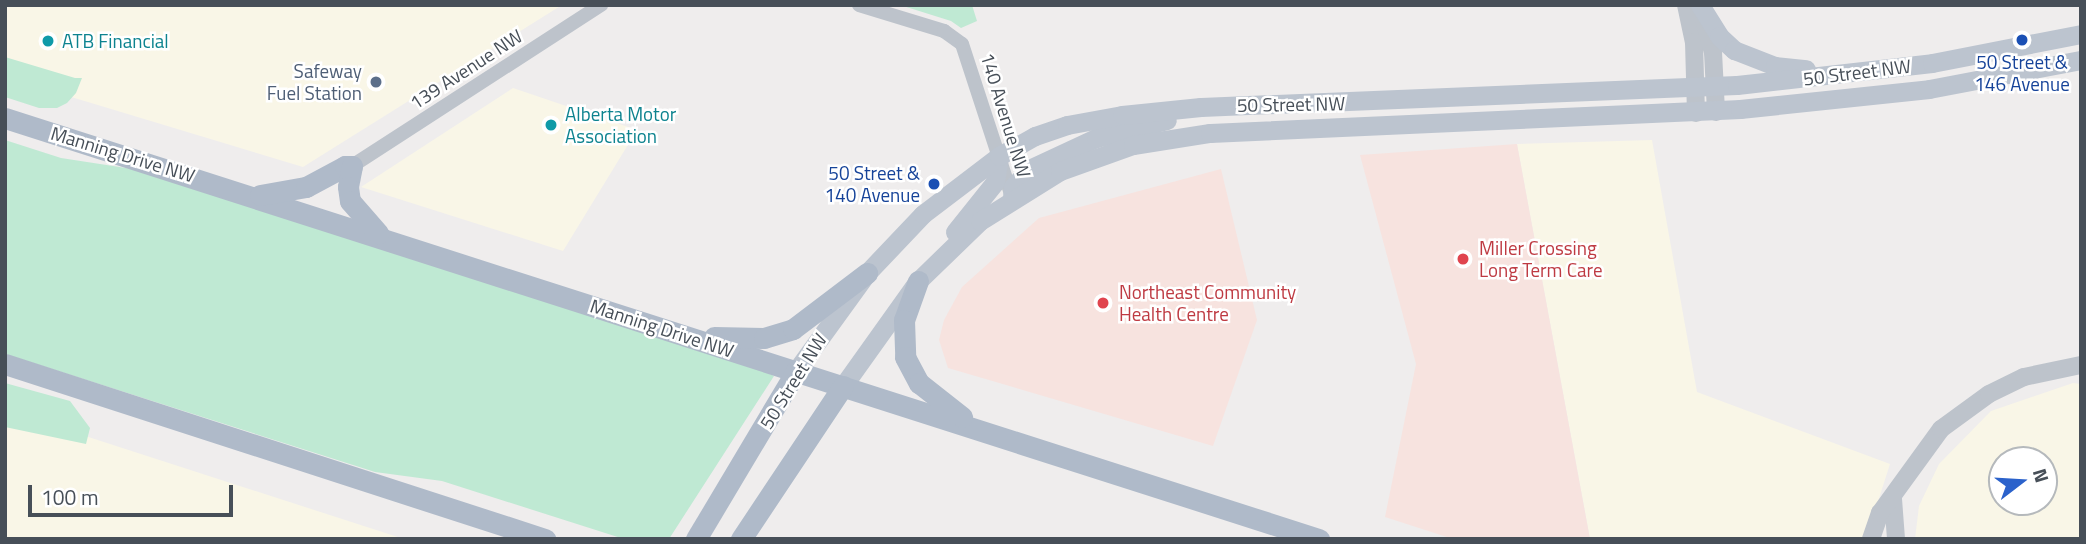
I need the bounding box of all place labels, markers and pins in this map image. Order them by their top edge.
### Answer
place label: ATB Financial [62,30,169,52]
marker: 50 Street & 146 Avenue [2014,32,2030,48]
marker: ATB Financial [40,33,56,49]
place label: 50 Street & 146 Avenue [1974,51,2070,95]
place label: Safeway Fuel Station [267,60,362,104]
marker: Safeway Fuel Station [368,74,384,90]
place label: Alberta Motor Association [565,103,676,147]
marker: Alberta Motor Association [543,117,559,133]
place label: 50 Street & 140 Avenue [824,162,920,206]
marker: 50 Street & 140 Avenue [926,176,942,192]
place label: Miller Crossing Long Term Care [1479,237,1603,281]
marker: Miller Crossing Long Term Care [1453,249,1473,269]
place label: Northeast Community Health Centre [1119,281,1296,325]
marker: Northeast Community Health Centre [1093,293,1113,313]

